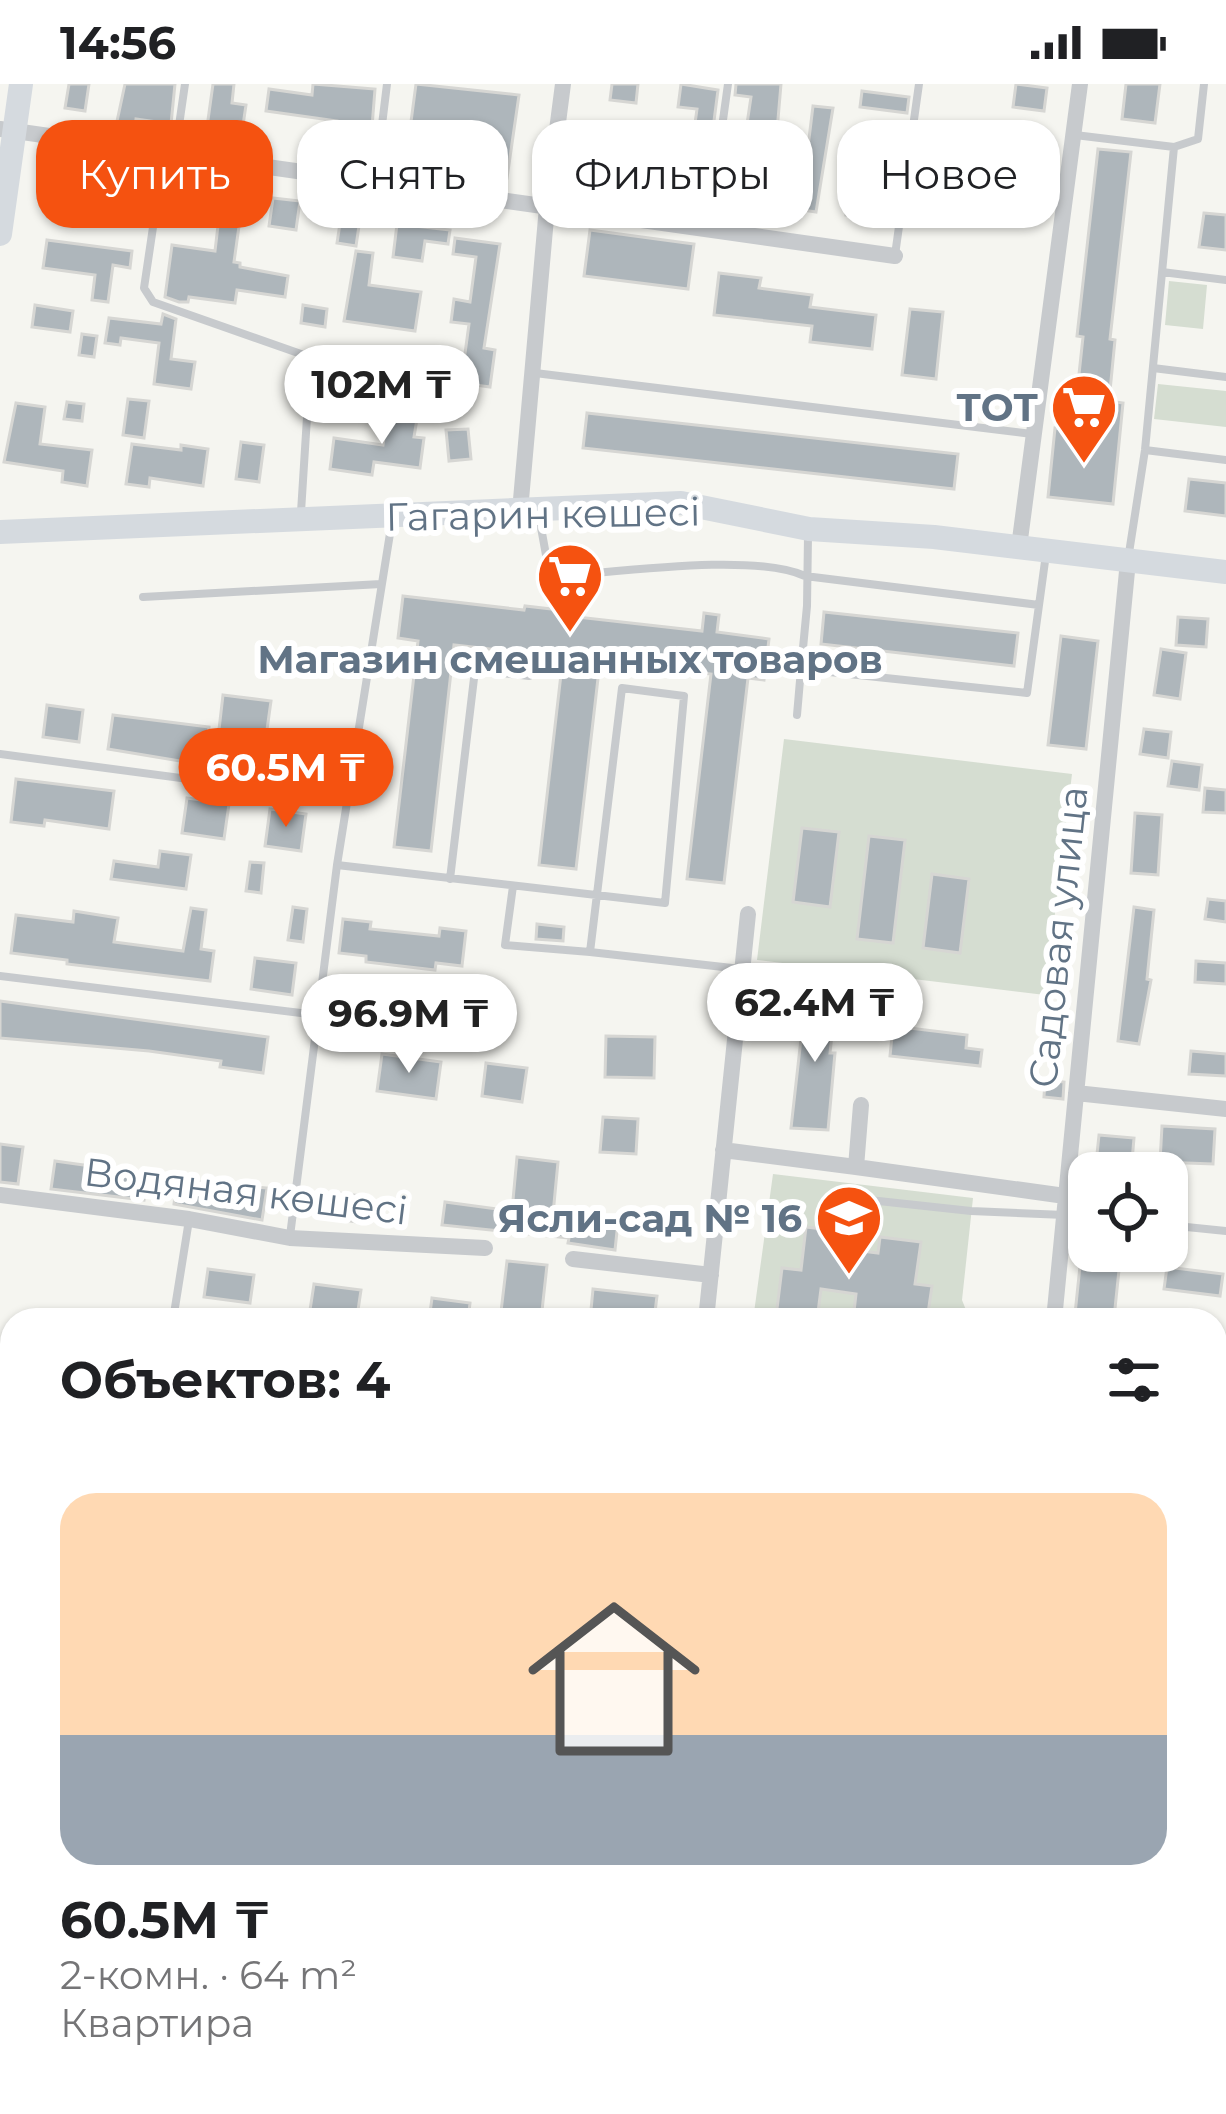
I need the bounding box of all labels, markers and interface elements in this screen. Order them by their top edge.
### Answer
text: 14:56 [60,15,176,70]
chip: Купить [36,120,273,228]
chip: Снять [297,120,508,228]
chip: Фильтры [532,120,813,228]
chip: Новое [837,120,1060,228]
pin: 102M ₸ [284,345,480,447]
text: 102M ₸ [311,360,453,408]
supermarket icon: ТОТ [1049,372,1119,466]
place label: ТОТ [956,383,1038,431]
street label: Гагарин көшесі [385,487,701,541]
supermarket icon: Магазин смешанных товаров [535,541,605,635]
place label: Магазин смешанных товаров [257,635,883,683]
pin: 60.5M ₸ [175,728,397,830]
text: 60.5M ₸ [206,743,366,791]
street label: Садовая улица [1018,784,1098,1090]
pin: 62.4M ₸ [704,963,926,1065]
pin: 96.9M ₸ [298,974,520,1076]
text: 62.4M ₸ [734,978,896,1026]
text: 96.9M ₸ [328,989,490,1037]
street label: Водяная көшесі [82,1147,410,1235]
map controls [1068,1152,1188,1272]
button: locate [1068,1152,1188,1272]
school or university icon: Ясли-сад № 16 [814,1183,884,1277]
place label: Ясли-сад № 16 [498,1194,802,1242]
icon: filters [1101,1347,1167,1413]
text: Объектов: 4 [60,1349,391,1411]
icon: home [506,1571,722,1787]
text: 60.5M ₸ [60,1889,270,1951]
text: 2-комн. · 64 m² [60,1951,357,1999]
text: Квартира [60,1999,254,2047]

